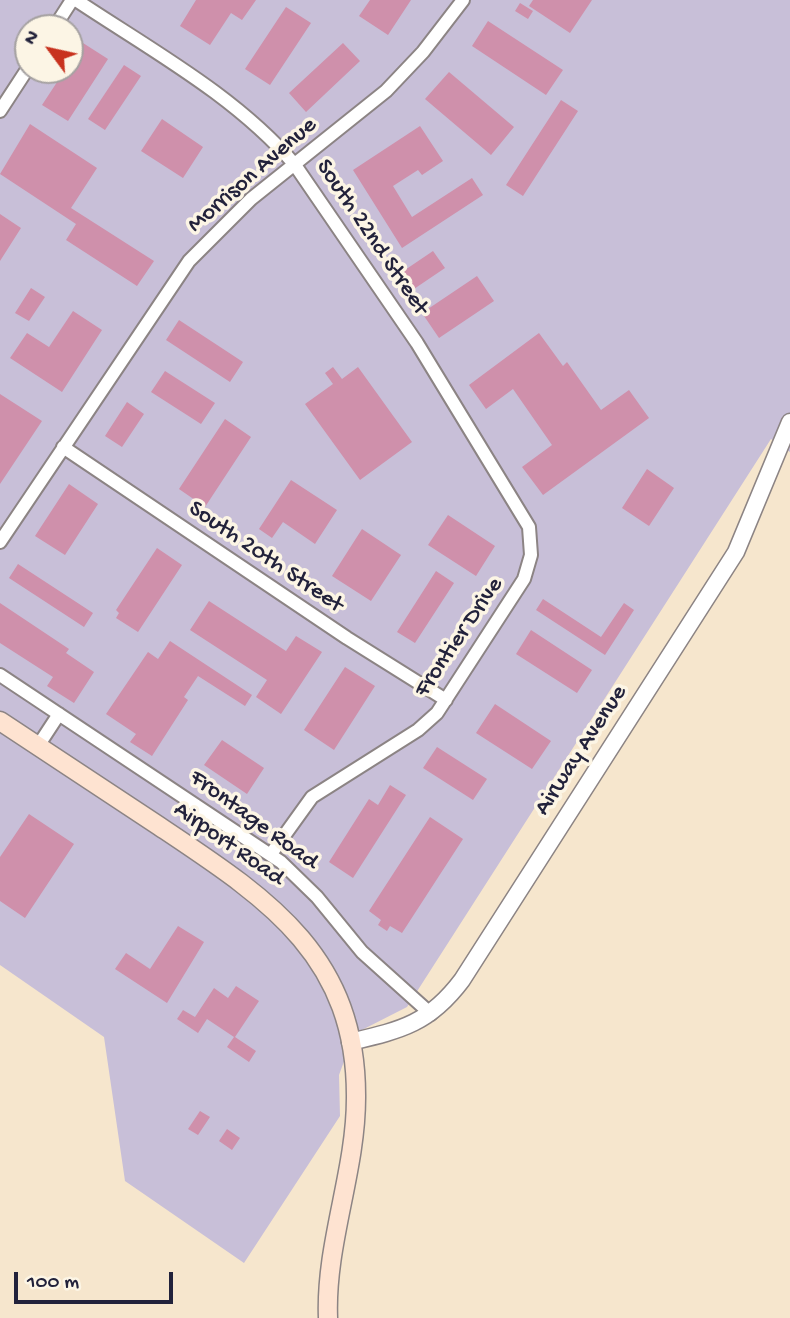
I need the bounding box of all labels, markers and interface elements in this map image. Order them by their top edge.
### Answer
north arrow [14,14,84,84]
text: N [20,27,46,50]
street label: Morrison Avenue [182,112,324,240]
street label: South 22nd Street [308,155,434,321]
street label: South 20th Street [182,495,348,621]
street label: Frontier Drive [409,573,511,703]
street label: Airway Avenue [529,680,635,822]
street label: Frontage Road [183,765,323,877]
street label: Airport Road [167,796,289,894]
scale bar [18,1258,177,1302]
text: 100 m [27,1271,79,1296]

